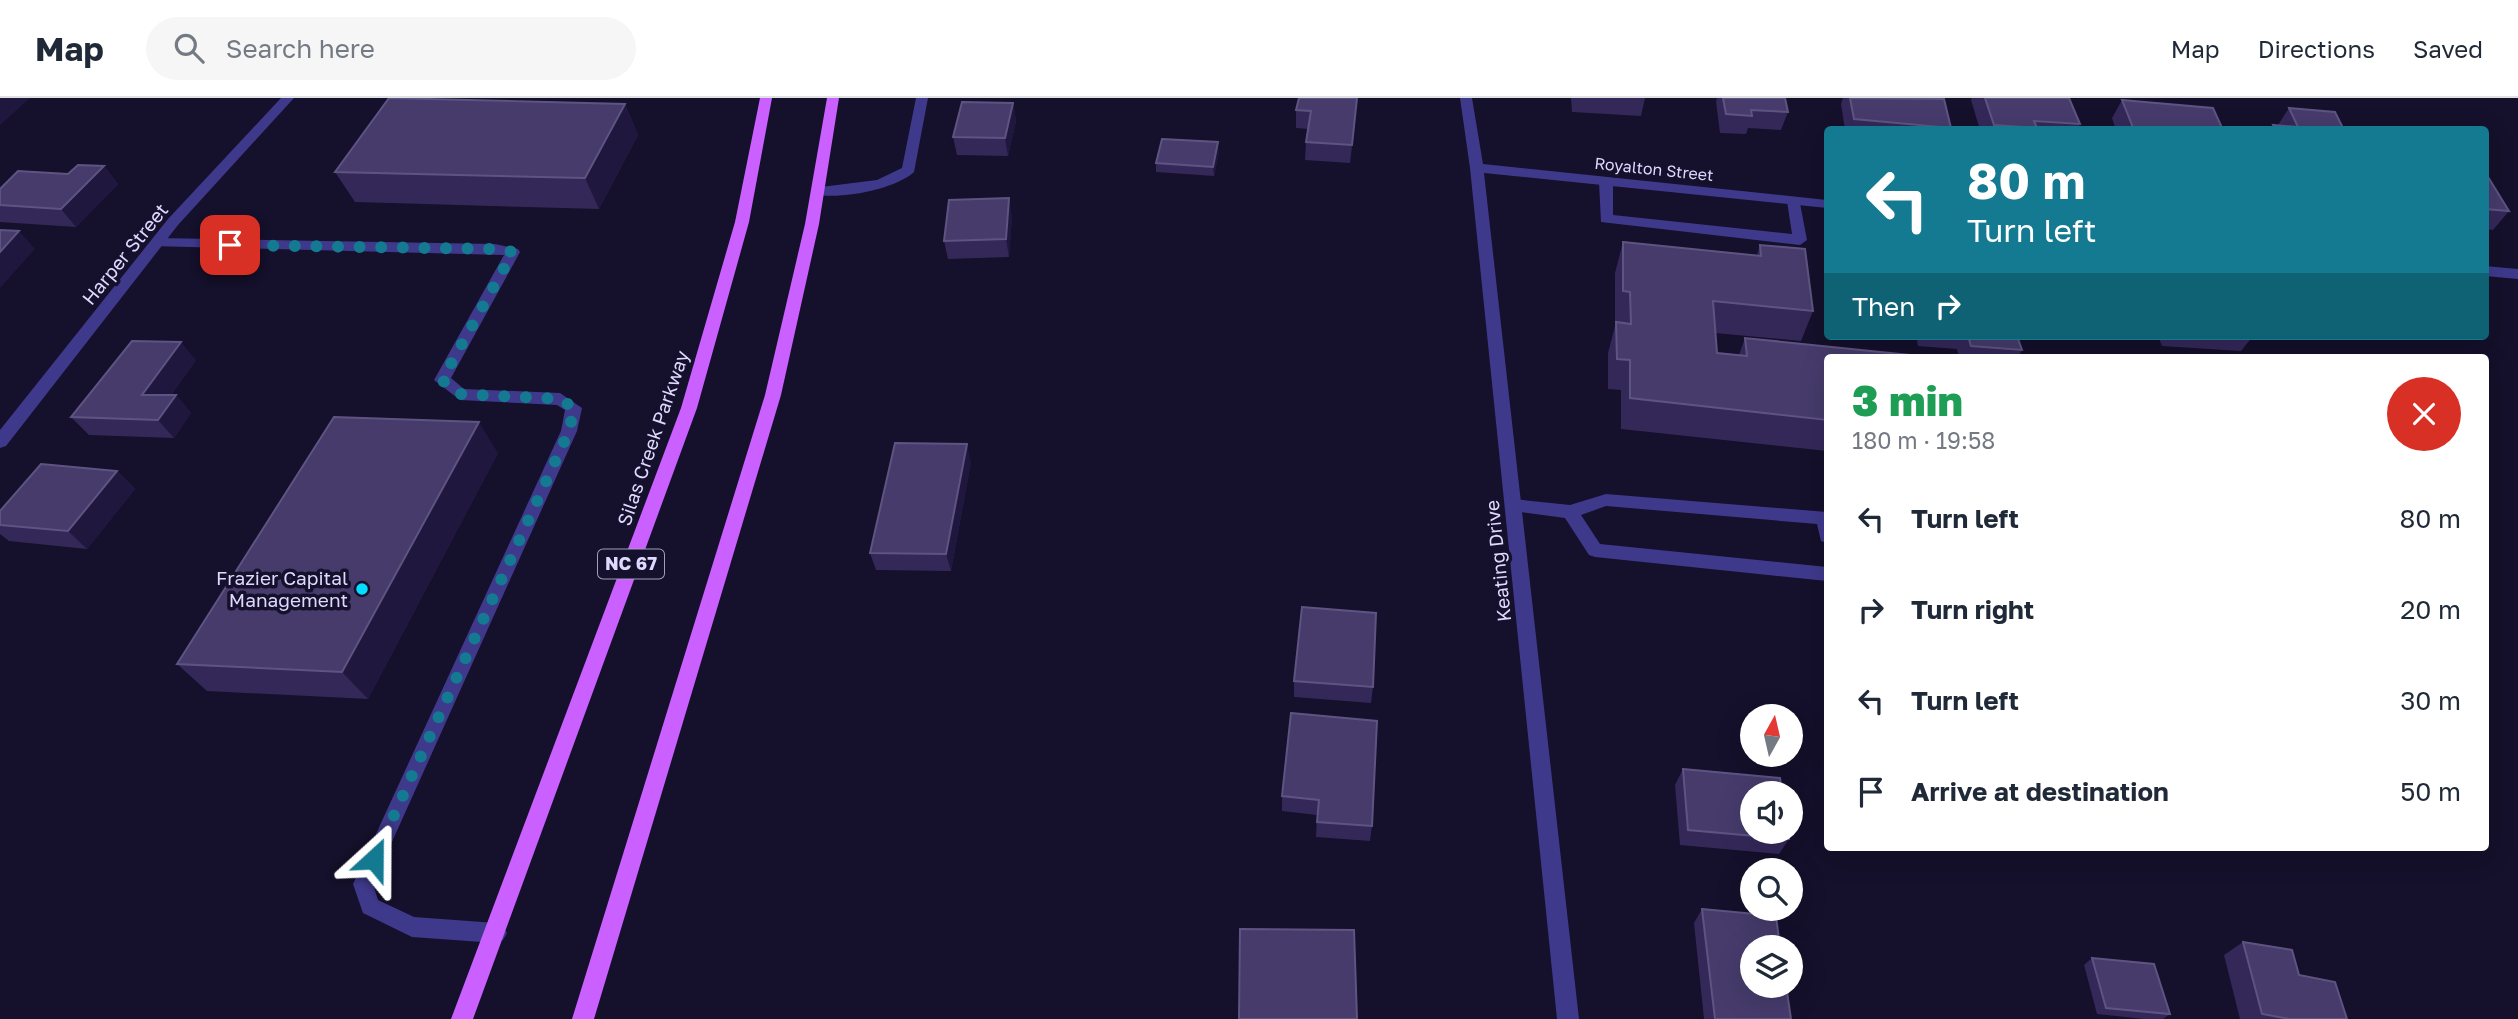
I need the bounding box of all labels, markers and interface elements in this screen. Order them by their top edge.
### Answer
search box [146,17,636,80]
text: Map [35,29,104,68]
icon: search [170,29,208,67]
text: Search here [226,33,375,64]
text: Map [2171,34,2220,63]
text: Directions [2258,34,2375,63]
text: Saved [2413,34,2483,63]
text: 80 m [1967,151,2085,210]
street label: Royalton Street [1594,153,1714,185]
icon: left [1852,154,1943,245]
street label: Harper Street [77,198,172,309]
text: Turn left [1967,211,2096,249]
pin [200,215,260,275]
icon: arrive [211,226,249,264]
icon: right [1929,287,1967,325]
text: Then [1852,291,1915,322]
street label: Silas Creek Parkway [612,347,693,529]
text: 3 min [1852,375,1963,425]
button: close [2387,377,2461,451]
text: 180 m · 19:58 [1852,426,1995,454]
street label: Keating Drive [1480,499,1515,623]
icon: left [1852,500,1890,538]
text: Turn left [1911,503,2019,534]
text: 80 m [2400,503,2461,534]
road number: NC 67 [598,550,664,578]
place label: Frazier Capital Management [216,566,348,611]
marker: Frazier Capital Management [354,581,370,597]
icon: right [1852,591,1890,629]
text: Turn right [1911,594,2034,625]
text: 20 m [2400,594,2461,625]
icon: left [1852,682,1890,720]
text: Turn left [1911,685,2019,716]
text: 30 m [2400,685,2461,716]
north arrow [1740,704,1802,766]
map controls [1740,704,1803,998]
icon: arrive [1852,773,1890,811]
text: Arrive at destination [1911,776,2169,807]
text: 50 m [2400,776,2461,807]
button: sound [1740,781,1803,844]
position arrow [337,822,411,896]
button: search [1740,858,1803,921]
button: layers [1740,935,1803,998]

